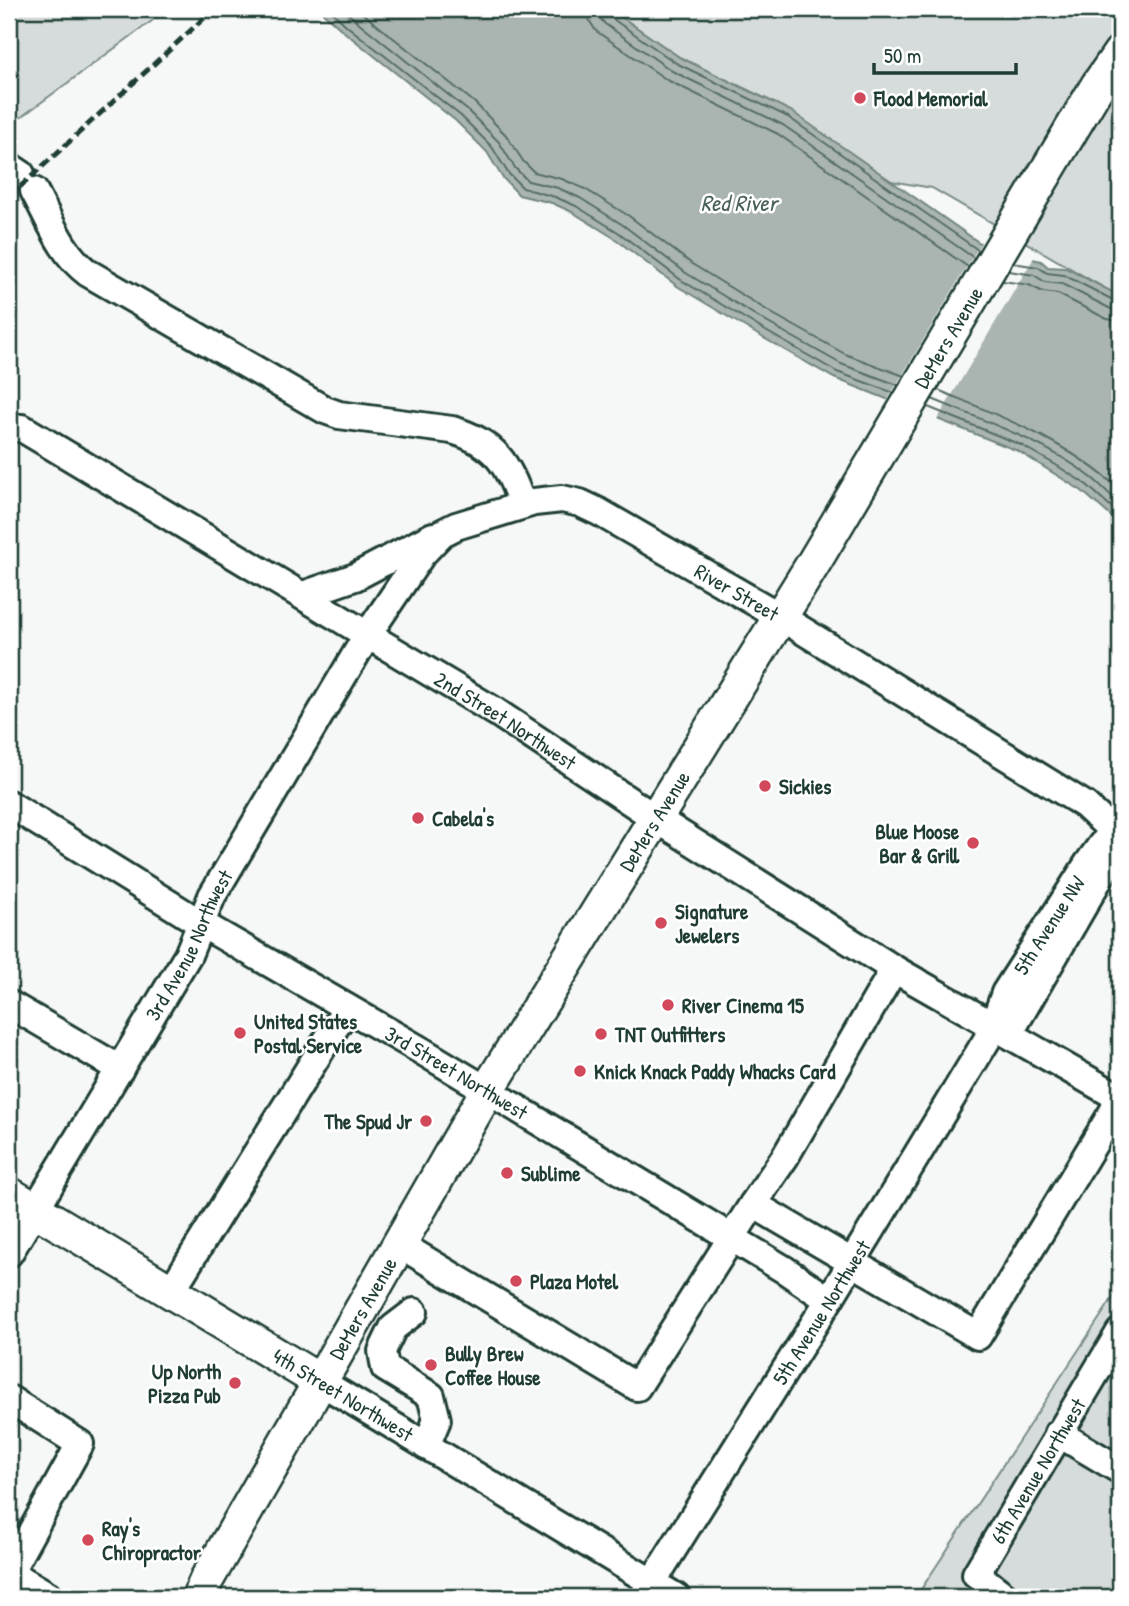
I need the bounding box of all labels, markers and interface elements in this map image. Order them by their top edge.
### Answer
scale bar [874,32,1015,76]
text: 50 m [884,41,921,70]
place label: Flood Memorial [873,84,988,113]
marker: Flood Memorial [852,90,868,106]
water label: Red River [701,187,780,218]
street label: DeMers Avenue [907,281,989,393]
street label: River Street [690,556,785,628]
street label: 2nd Street Northwest [429,664,583,777]
street label: DeMers Avenue [612,765,696,877]
place label: Sickies [779,772,831,801]
marker: Sickies [757,778,773,794]
place label: Cabela's [432,804,494,833]
marker: Cabela's [410,810,426,826]
place label: Blue Moose Bar & Grill [875,817,960,870]
marker: Blue Moose Bar & Grill [965,835,981,851]
street label: 3rd Avenue Northwest [138,863,240,1026]
street label: 5th Avenue NW [1006,870,1091,980]
place label: Signature Jewelers [675,897,749,950]
marker: Signature Jewelers [653,915,669,931]
place label: River Cinema 15 [682,991,804,1020]
marker: River Cinema 15 [660,997,676,1013]
place label: United States Postal Service [254,1007,363,1060]
street label: 3rd Street Northwest [380,1018,534,1127]
place label: TNT Outfitters [614,1020,725,1049]
marker: United States Postal Service [232,1025,248,1041]
marker: TNT Outfitters [593,1026,609,1042]
place label: Knick Knack Paddy Whacks Card [594,1057,836,1087]
marker: Knick Knack Paddy Whacks Card [572,1063,588,1079]
place label: The Spud Jr [323,1107,413,1137]
marker: The Spud Jr [418,1113,434,1129]
place label: Sublime [521,1159,581,1188]
marker: Sublime [499,1165,515,1181]
street label: 5th Avenue Northwest [765,1234,877,1390]
street label: DeMers Avenue [322,1252,403,1365]
place label: Plaza Motel [530,1267,619,1296]
marker: Plaza Motel [508,1273,524,1289]
place label: Bully Brew Coffee House [445,1339,541,1392]
street label: 4th Street Northwest [267,1341,420,1449]
place label: Up North Pizza Pub [148,1357,221,1410]
marker: Bully Brew Coffee House [423,1357,439,1373]
marker: Up North Pizza Pub [227,1375,243,1391]
street label: 6th Avenue Northwest [983,1392,1092,1549]
place label: Ray's Chiropractor [102,1514,202,1568]
marker: Ray's Chiropractor [80,1532,96,1548]

